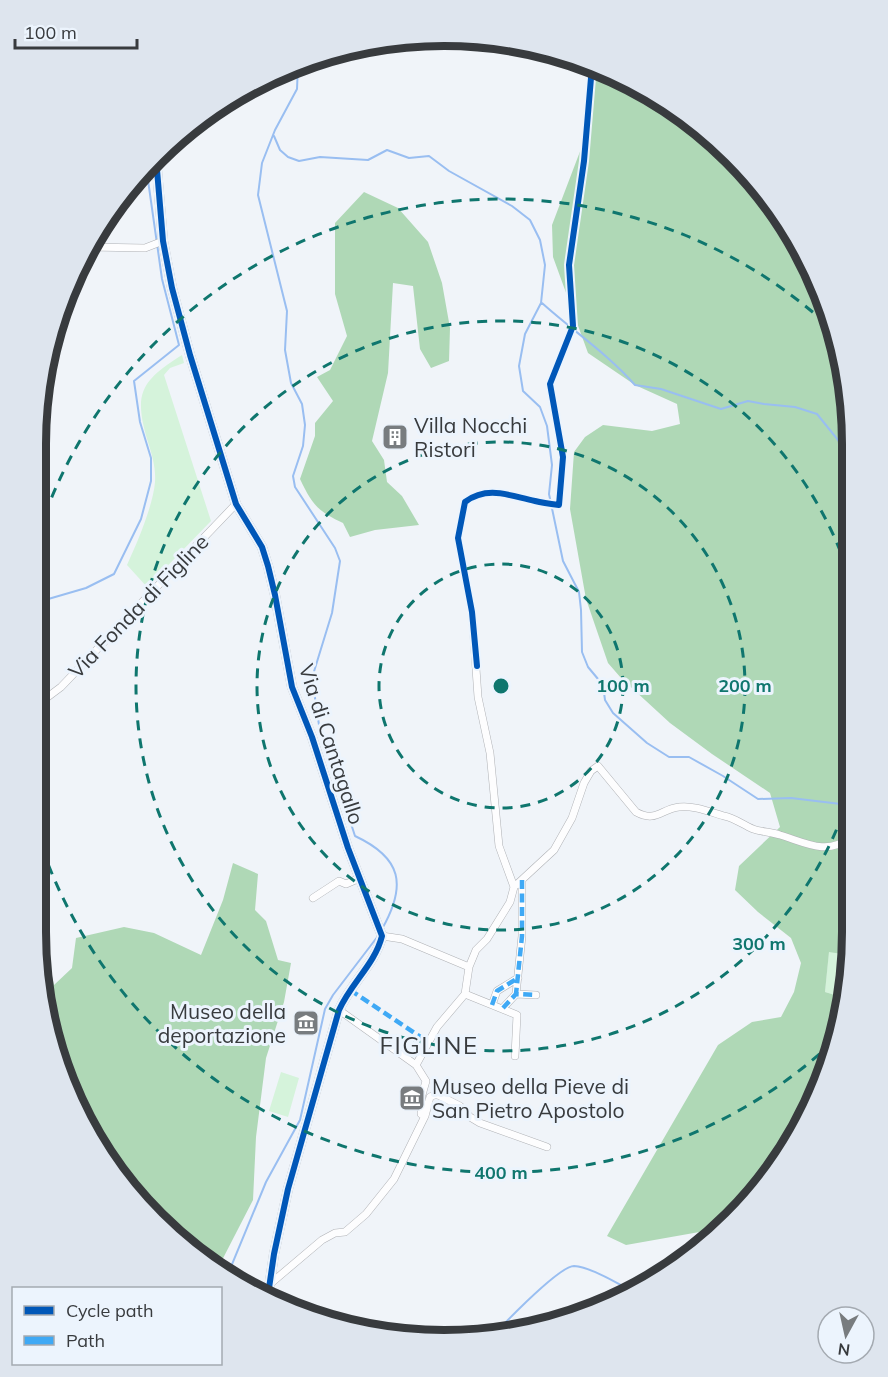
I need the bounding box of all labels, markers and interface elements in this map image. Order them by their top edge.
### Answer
scale bar [15,12,136,50]
text: 100 m [24,21,77,44]
place label: Villa Nocchi Ristori [414,412,527,462]
building icon: Villa Nocchi Ristori [380,422,410,452]
street label: Via Fonda di Figline [63,528,213,684]
street label: Via di Cantagallo [294,661,370,827]
text: 100 m [596,674,650,697]
text: 200 m [718,674,772,697]
centre of rings [491,676,511,696]
text: 300 m [732,932,786,955]
place label: Museo della deportazione [158,998,286,1048]
museum icon: Museo della deportazione [291,1008,321,1038]
district label: FIGLINE [379,1030,479,1060]
place label: Museo della Pieve di San Pietro Apostolo [432,1073,629,1123]
museum icon: Museo della Pieve di San Pietro Apostolo [397,1083,427,1113]
text: 400 m [474,1161,528,1184]
legend [12,1287,222,1365]
text: Cycle path [66,1299,153,1322]
north arrow [816,1305,876,1365]
text: Path [66,1329,105,1352]
text: N [837,1339,851,1361]

